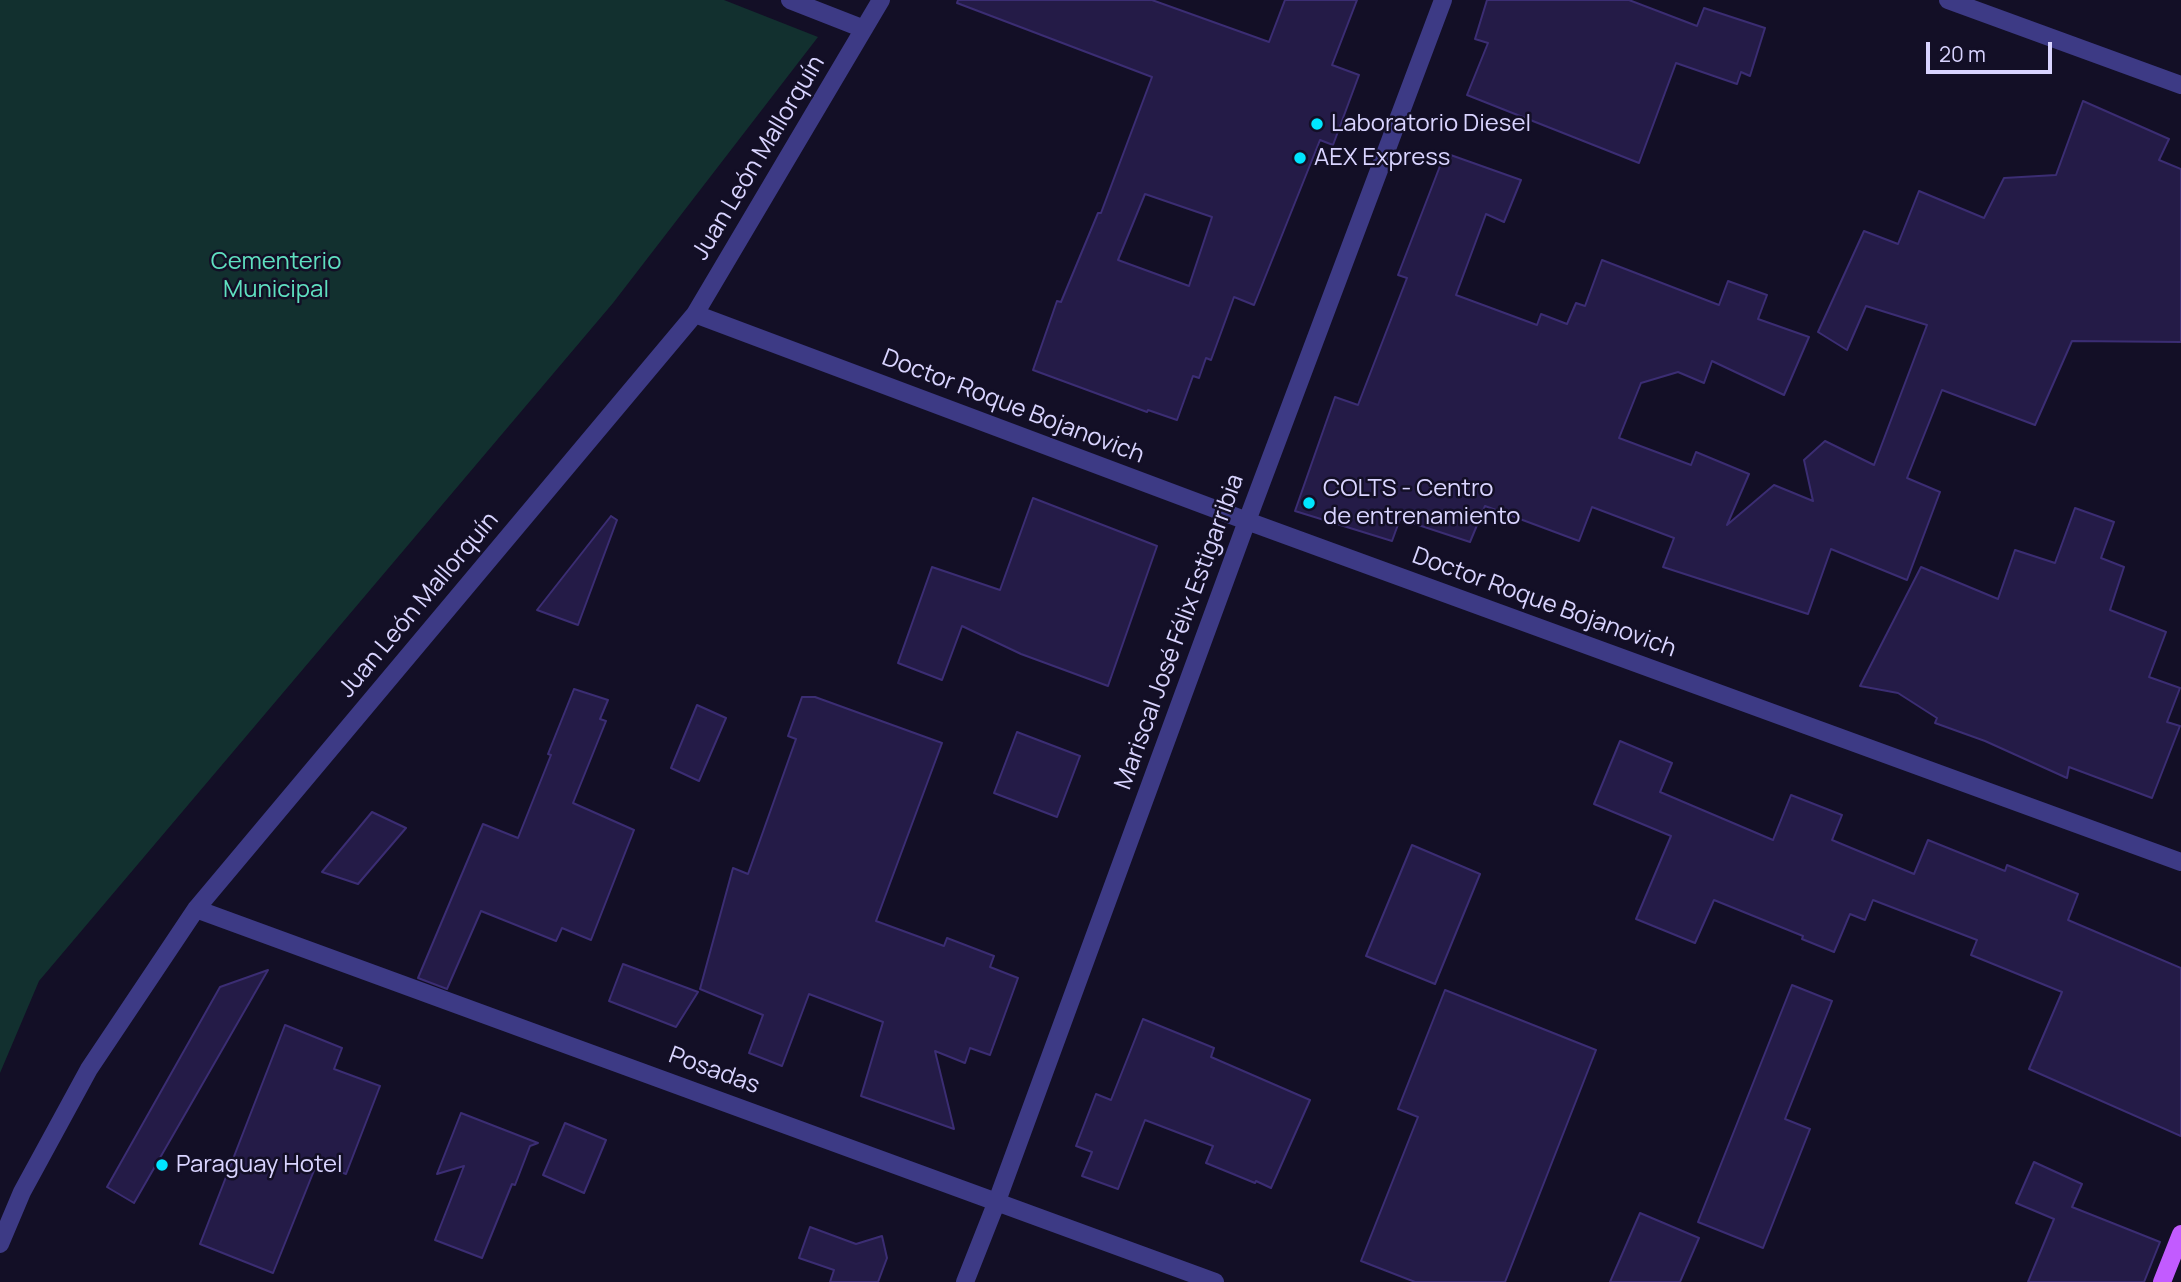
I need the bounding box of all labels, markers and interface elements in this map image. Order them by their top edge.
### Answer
scale bar [1929,28,2055,72]
text: 20 m [1939,40,1986,68]
street label: Juan León Mallorquín [687,51,831,265]
place label: Laboratorio Diesel [1331,110,1531,138]
marker: Laboratorio Diesel [1309,116,1325,132]
place label: AEX Express [1314,144,1450,172]
marker: AEX Express [1292,150,1308,166]
park label: Cementerio Municipal [211,248,341,304]
street label: Doctor Roque Bojanovich [878,344,1148,470]
street label: Mariscal José Félix Estigarribia [1109,470,1251,794]
place label: COLTS - Centro de entrenamiento [1323,475,1520,531]
marker: COLTS - Centro de entrenamiento [1301,495,1317,511]
street label: Juan León Mallorquín [333,506,505,704]
street label: Doctor Roque Bojanovich [1408,542,1680,664]
street label: Posadas [665,1041,763,1101]
place label: Paraguay Hotel [176,1151,343,1179]
marker: Paraguay Hotel [154,1157,170,1173]

